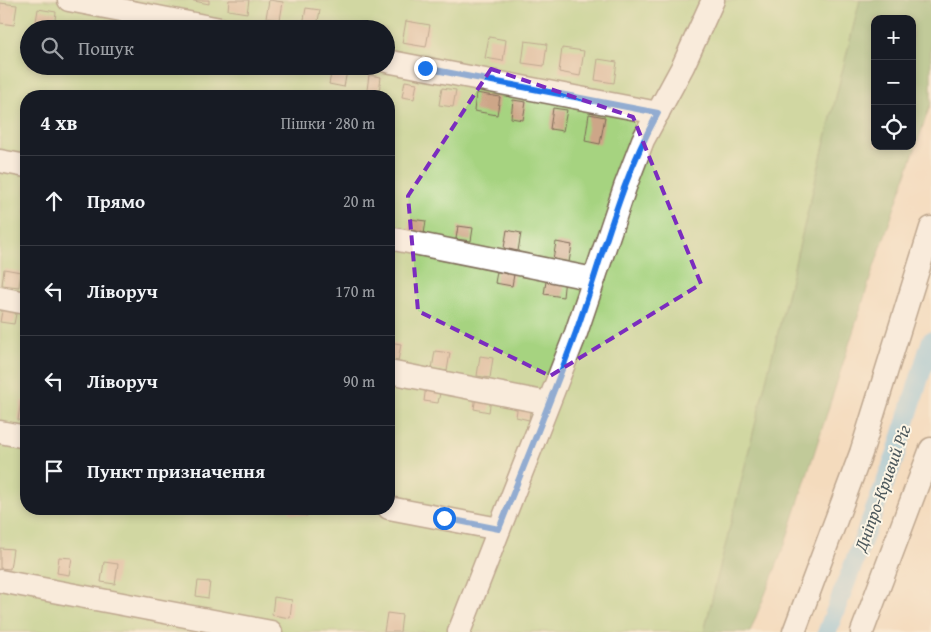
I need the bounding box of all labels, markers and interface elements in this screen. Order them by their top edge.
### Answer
map controls [871,15,916,150]
button: + [871,15,916,60]
search box [20,20,395,75]
icon: search [38,34,66,62]
text: Пошук [78,34,134,62]
route end [414,57,437,80]
button: − [871,60,916,105]
button: locate [871,105,916,150]
text: 4 хв [40,107,78,138]
text: Пішки · 280 m [281,111,375,135]
icon: ahead [40,187,68,215]
text: Прямо [87,187,145,215]
text: 20 m [343,189,375,213]
icon: left [40,277,68,305]
text: Ліворуч [87,277,158,305]
text: 170 m [335,279,375,303]
icon: left [40,367,68,395]
text: Ліворуч [87,367,158,395]
text: 90 m [343,369,375,393]
water label: Дніпро-Кривий Ріг [846,421,918,556]
icon: arrive [40,457,68,485]
text: Пункт призначення [87,457,265,485]
route start [433,507,456,530]

